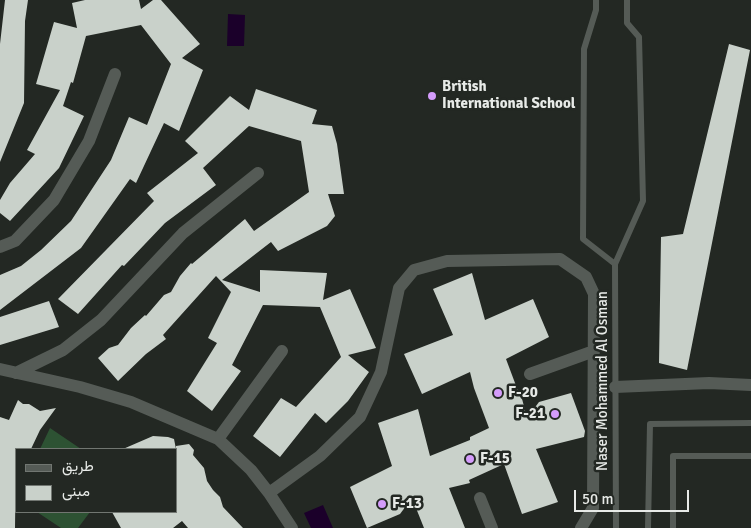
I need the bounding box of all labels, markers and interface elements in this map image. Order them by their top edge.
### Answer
place label: British International School [442,78,575,113]
marker: British International School [426,90,438,102]
street label: Naser Mohammed Al Osman [594,291,612,471]
place label: F-20 [508,384,538,402]
marker: F-20 [492,387,504,399]
place label: F-21 [515,405,545,423]
marker: F-21 [549,408,561,420]
legend [15,448,178,513]
place label: F-15 [480,450,510,468]
marker: F-15 [464,453,476,465]
text: طريق [62,457,94,475]
scale bar [576,480,691,512]
text: مبنى [62,482,90,500]
text: 50 m [582,490,613,508]
place label: F-13 [392,495,422,513]
marker: F-13 [376,498,388,510]

